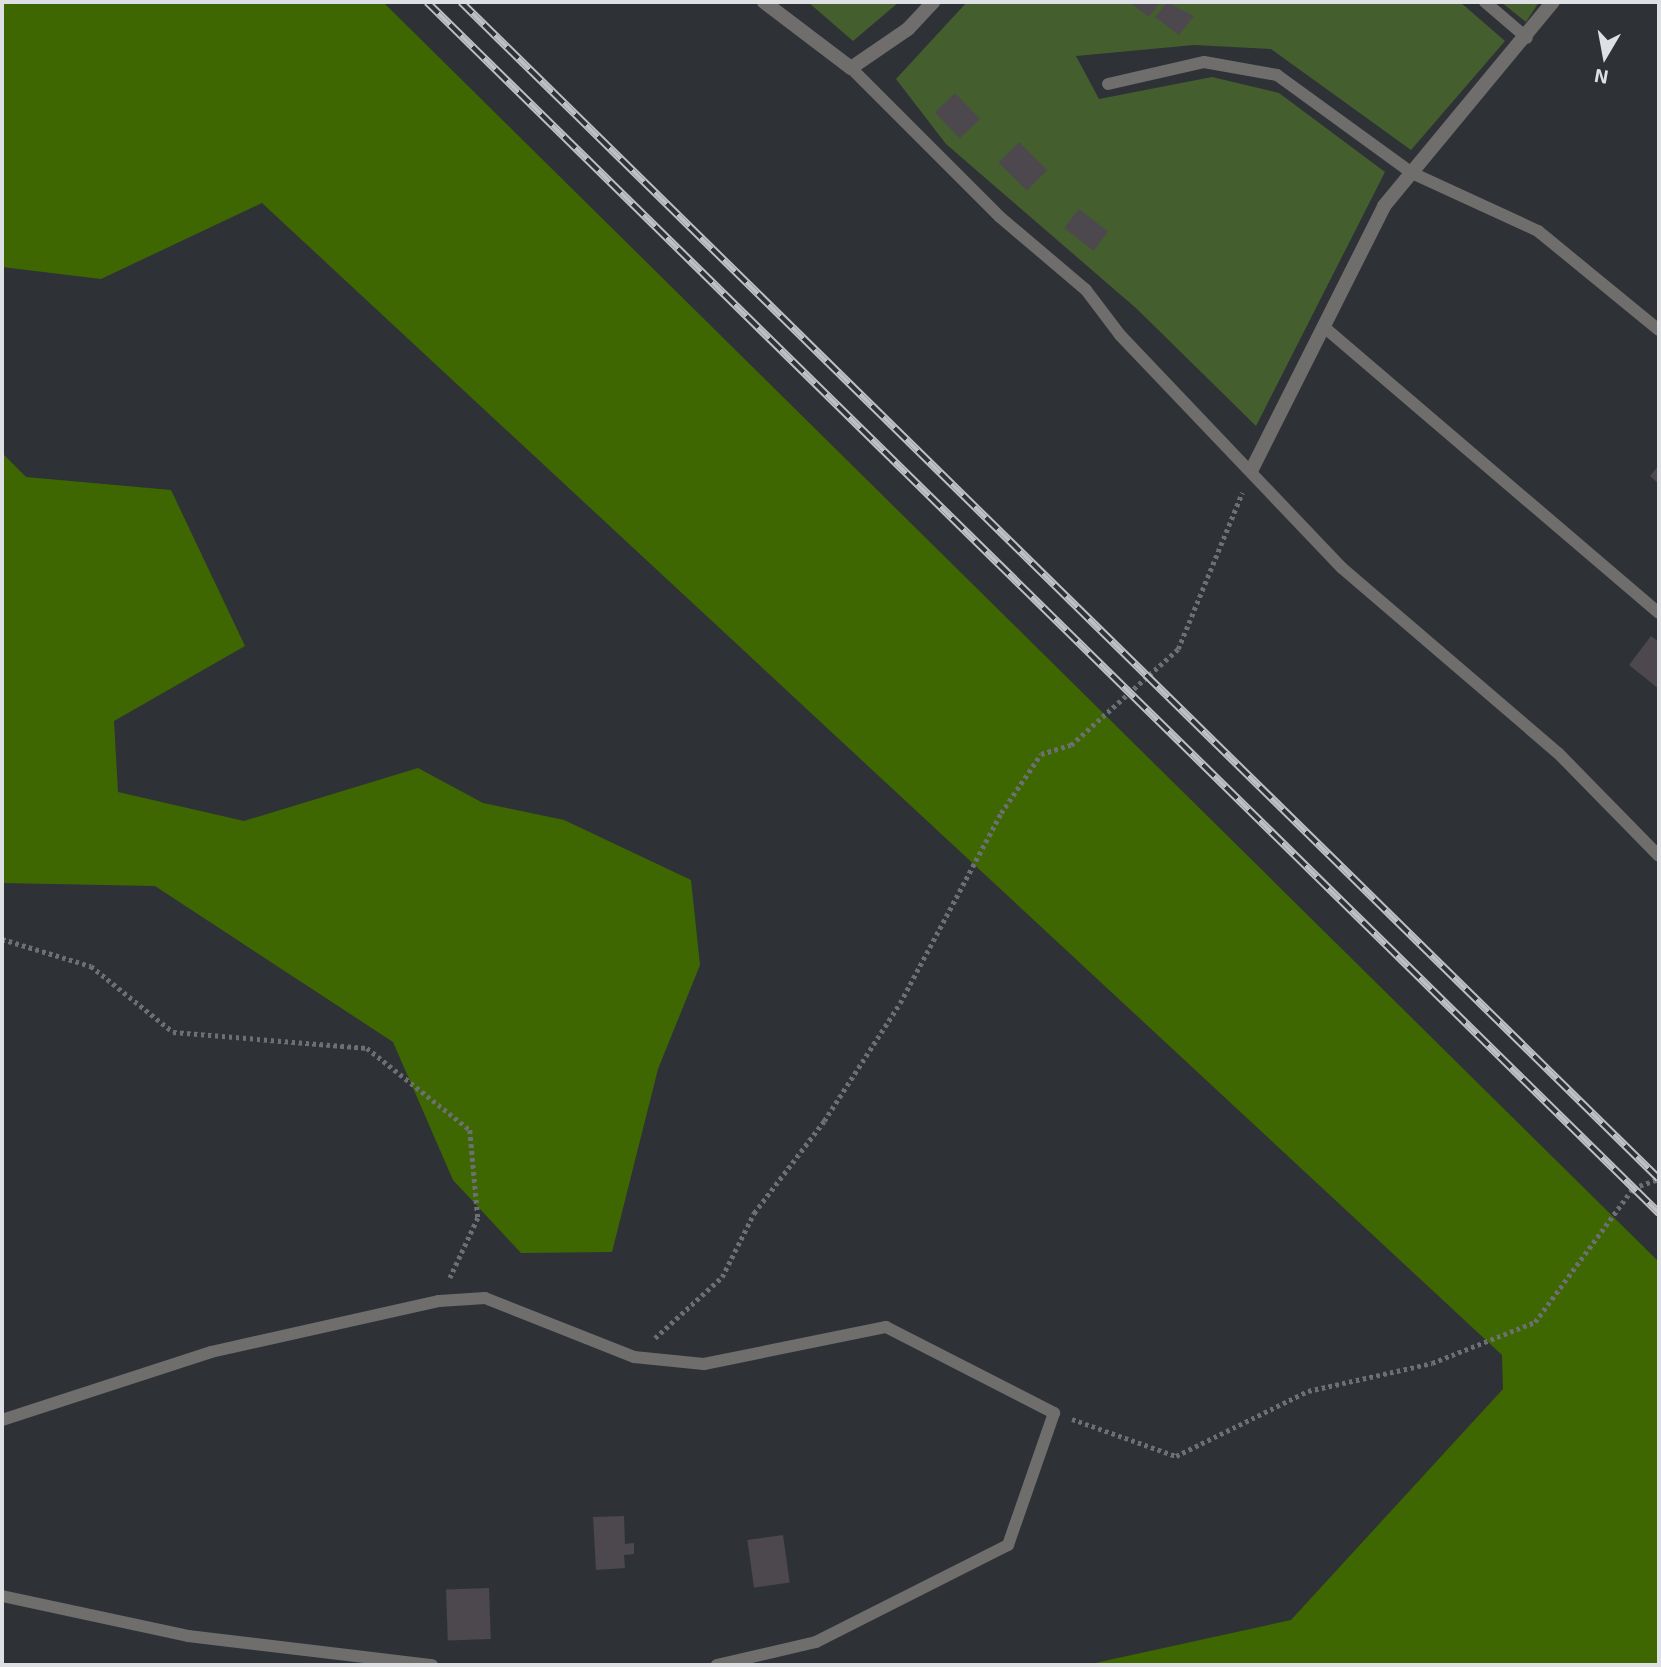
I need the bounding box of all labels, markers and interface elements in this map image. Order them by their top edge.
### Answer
north arrow [1570,21,1640,91]
text: N [1593,65,1610,90]

